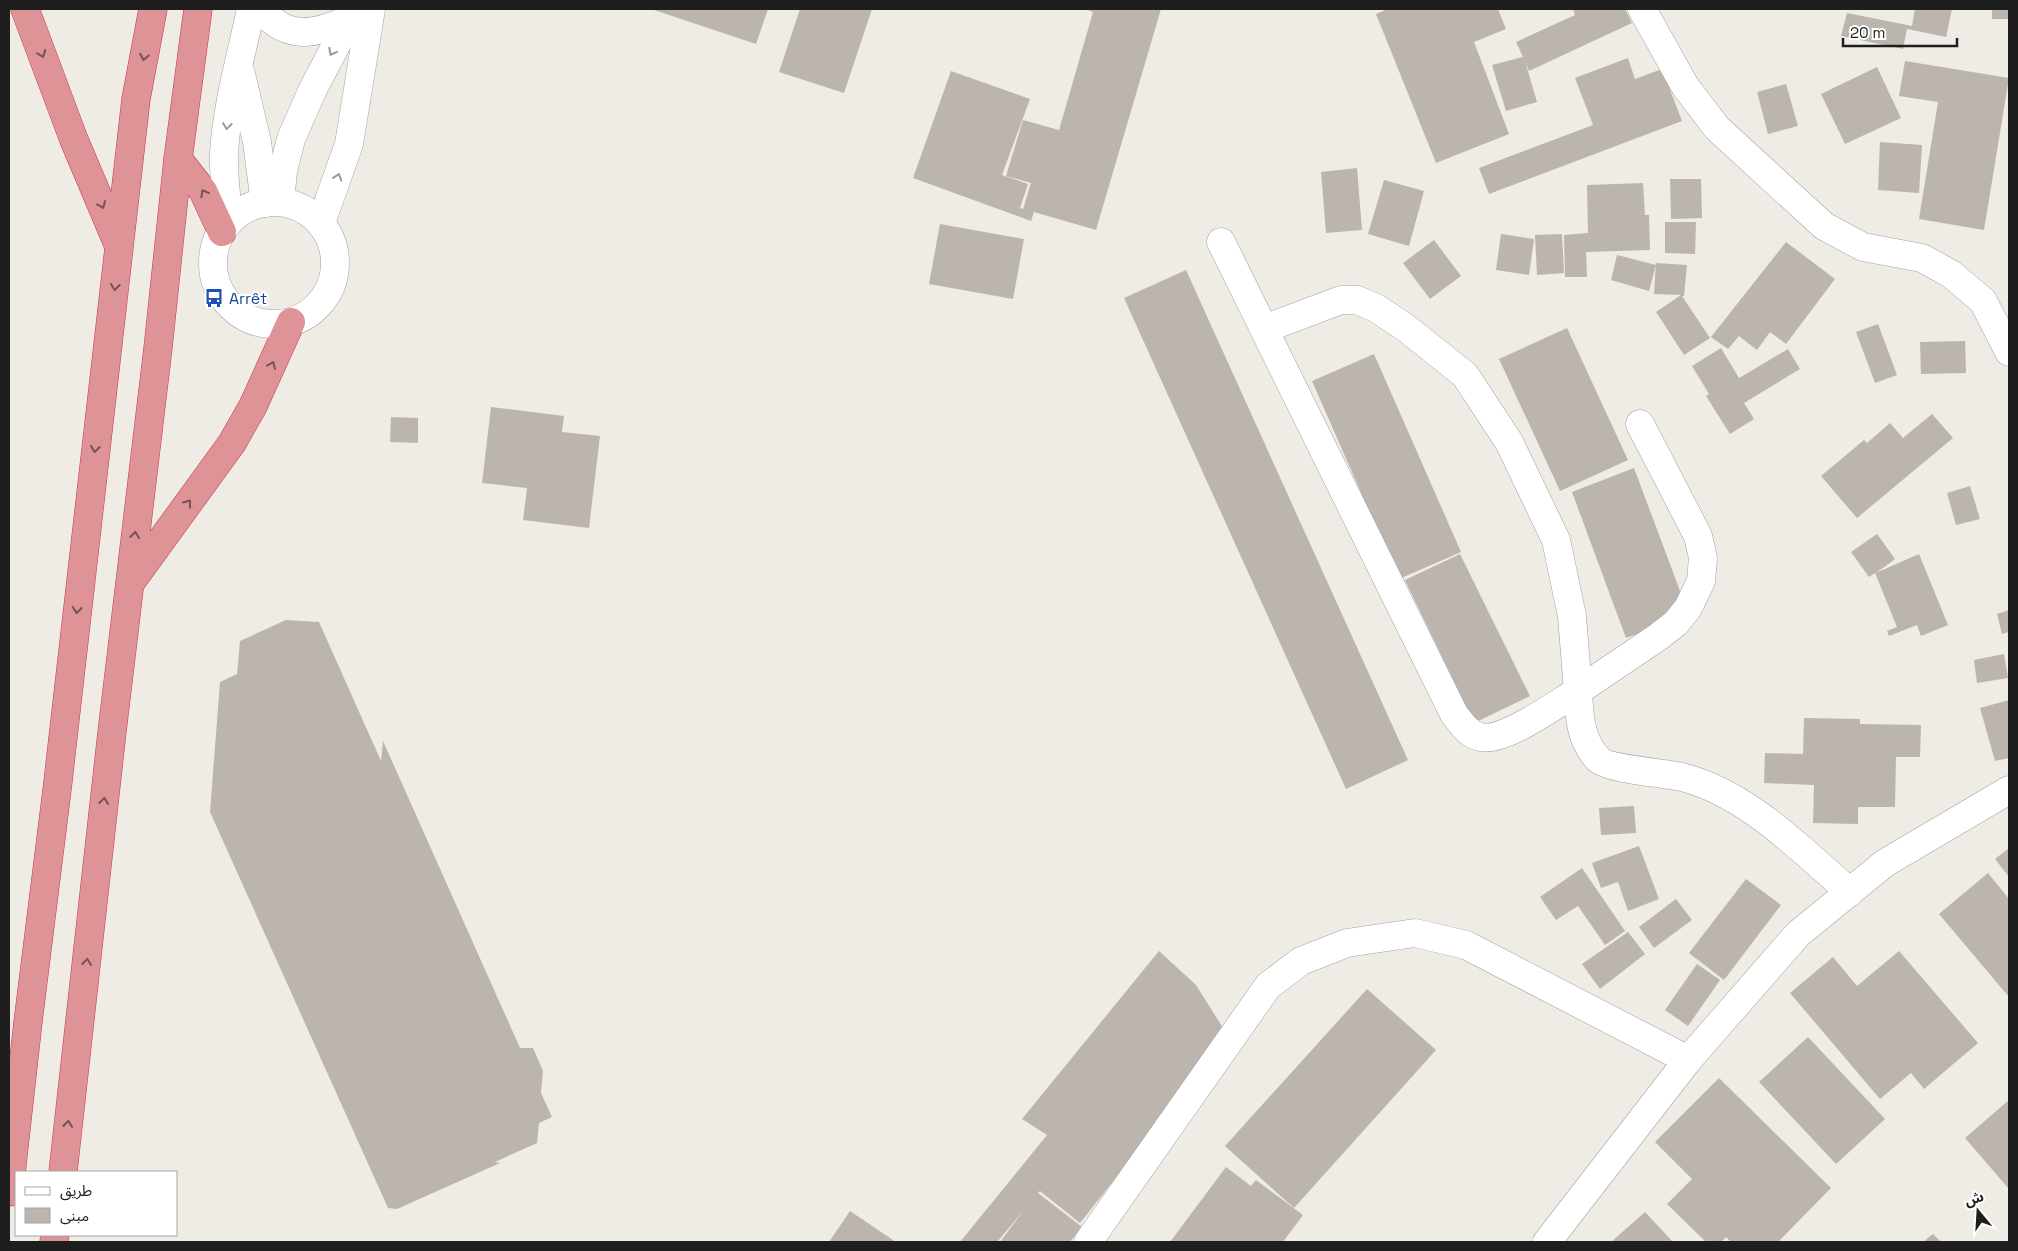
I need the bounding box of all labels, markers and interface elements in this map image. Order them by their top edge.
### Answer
scale bar [1843,15,1957,47]
text: 20 m [1850,23,1885,42]
one-way arrow [328,46,338,55]
one-way arrow [36,50,46,58]
one-way arrow [140,52,150,61]
one-way arrow [222,122,233,130]
one-way arrow [332,174,342,182]
one-way arrow [200,190,210,199]
one-way arrow [95,200,106,209]
one-way arrow [110,283,121,291]
bus stop icon: Arrêt [203,287,225,309]
place label: Arrêt [229,288,267,309]
one-way arrow [266,361,277,370]
one-way arrow [91,444,101,453]
one-way arrow [182,499,191,509]
one-way arrow [129,531,140,539]
one-way arrow [72,606,83,614]
one-way arrow [99,797,110,805]
one-way arrow [81,958,92,966]
one-way arrow [62,1119,73,1127]
legend [15,1171,178,1236]
text: طريق [60,1181,92,1201]
north arrow [1953,1186,2003,1236]
text: ش [1962,1187,1986,1210]
text: مبنى [60,1206,89,1225]

